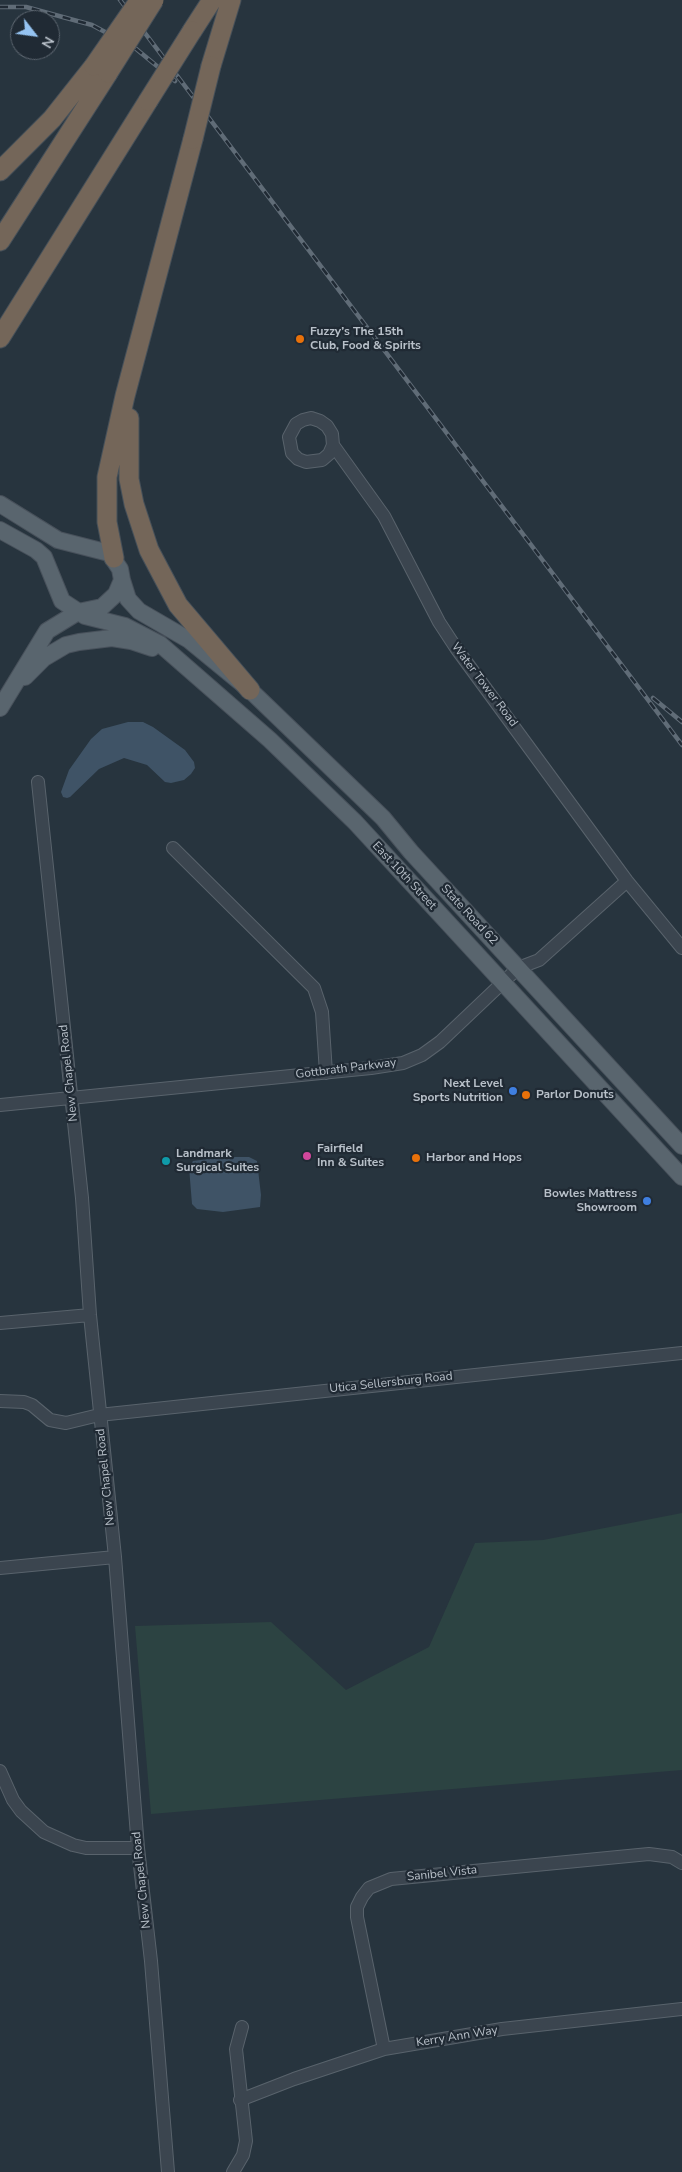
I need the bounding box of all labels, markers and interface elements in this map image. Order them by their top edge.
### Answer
north arrow [10,10,60,60]
text: N [37,33,58,52]
place label: Fuzzy’s The 15th Club, Food & Spirits [310,325,421,353]
marker: Fuzzy’s The 15th Club, Food & Spirits [294,333,306,345]
street label: Water Tower Road [448,640,520,730]
street label: East 10th Street [369,839,439,913]
street label: State Road 62 [438,882,500,948]
street label: New Chapel Road [57,1024,81,1122]
street label: Gottbrath Parkway [295,1056,397,1082]
place label: Next Level Sports Nutrition [413,1077,503,1105]
marker: Next Level Sports Nutrition [507,1085,519,1097]
place label: Parlor Donuts [536,1088,614,1102]
marker: Parlor Donuts [520,1089,532,1101]
place label: Fairfield Inn & Suites [317,1142,384,1170]
place label: Landmark Surgical Suites [176,1147,259,1175]
marker: Fairfield Inn & Suites [301,1150,313,1162]
place label: Harbor and Hops [426,1151,522,1165]
marker: Harbor and Hops [410,1152,422,1164]
marker: Landmark Surgical Suites [160,1155,172,1167]
place label: Bowles Mattress Showroom [544,1187,637,1215]
marker: Bowles Mattress Showroom [641,1195,653,1207]
street label: Utica Sellersburg Road [329,1369,453,1397]
street label: New Chapel Road [94,1428,118,1526]
street label: New Chapel Road [130,1831,154,1929]
street label: Sanibel Vista [406,1863,478,1885]
street label: Kerry Ann Way [415,2023,499,2051]

